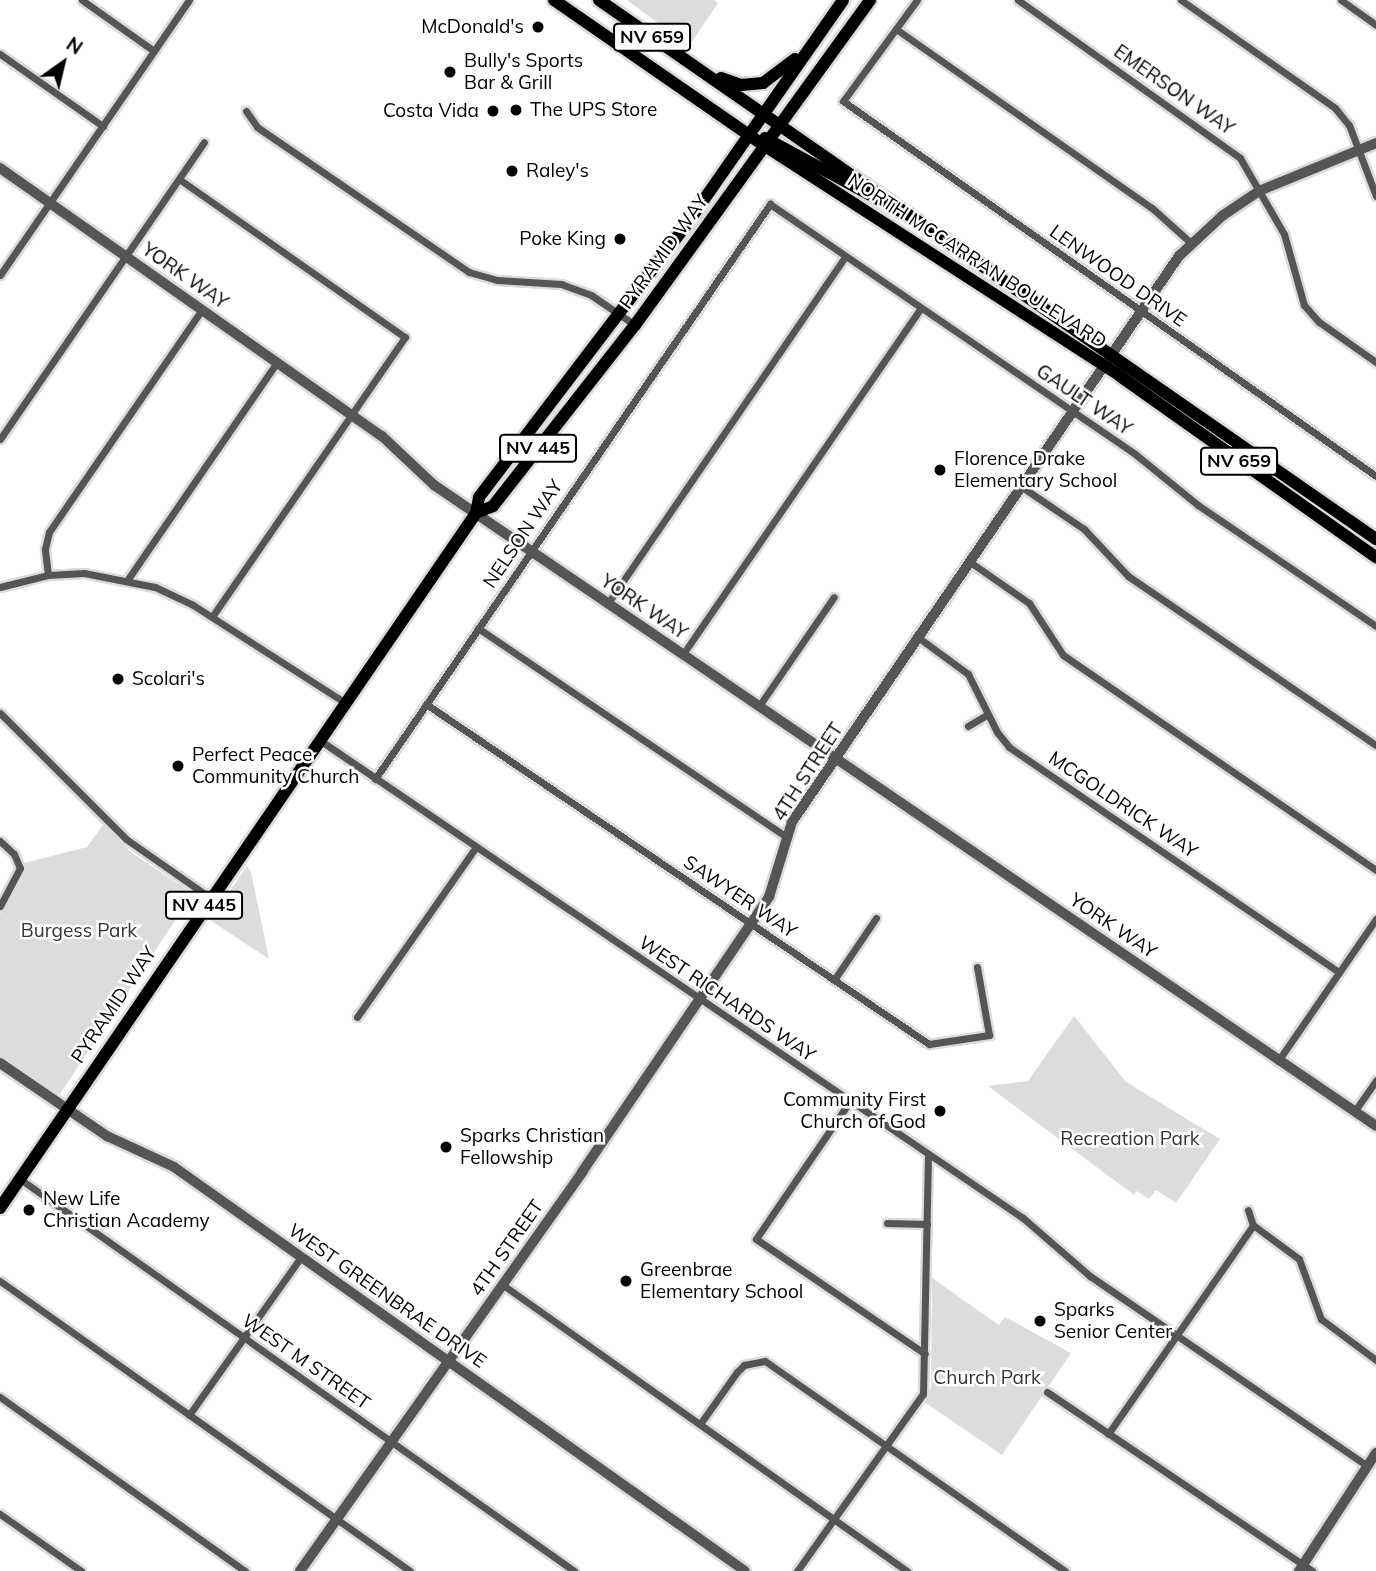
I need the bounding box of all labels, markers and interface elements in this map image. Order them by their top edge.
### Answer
place label: McDonald's [421,16,524,38]
marker: McDonald's [530,19,546,35]
road number: NV 659 [612,22,692,52]
north arrow [28,28,98,98]
text: N [62,32,87,60]
street label: EMERSON WAY [1109,40,1239,140]
place label: Bully's Sports Bar & Grill [464,50,583,94]
marker: Bully's Sports Bar & Grill [442,64,458,80]
place label: The UPS Store [530,99,657,121]
place label: Costa Vida [383,100,479,122]
marker: The UPS Store [508,102,524,118]
marker: Costa Vida [485,103,501,119]
place label: Raley's [526,160,589,182]
marker: Raley's [504,163,520,179]
street label: NORTH MCCARRAN BOULEVARD [843,169,1111,353]
street label: PYRAMID WAY [615,190,713,314]
street label: LENWOOD DRIVE [1045,220,1191,332]
place label: Poke King [519,228,606,250]
marker: Poke King [612,231,628,247]
street label: YORK WAY [138,238,232,314]
street label: GAULT WAY [1032,360,1136,440]
road number: NV 445 [498,434,578,462]
road number: NV 659 [1199,447,1279,476]
place label: Florence Drake Elementary School [954,448,1117,492]
marker: Florence Drake Elementary School [932,462,948,478]
street label: NELSON WAY [478,476,568,592]
street label: YORK WAY [596,570,692,644]
place label: Scolari's [132,668,205,690]
marker: Scolari's [110,671,126,687]
street label: 4TH STREET [768,719,848,825]
place label: Perfect Peace Community Church [192,744,359,788]
street label: MCGOLDRICK WAY [1044,747,1202,863]
marker: Perfect Peace Community Church [170,758,186,774]
street label: SAWYER WAY [679,851,801,943]
street label: YORK WAY [1065,889,1161,963]
road number: NV 445 [164,890,244,920]
park label: Burgess Park [21,920,137,942]
street label: WEST RICHARDS WAY [634,931,820,1067]
street label: PYRAMID WAY [67,942,161,1068]
place label: Community First Church of God [783,1089,926,1133]
marker: Community First Church of God [932,1103,948,1119]
place label: Sparks Christian Fellowship [460,1125,604,1169]
park label: Recreation Park [1060,1128,1200,1150]
marker: Sparks Christian Fellowship [438,1139,454,1155]
place label: New Life Christian Academy [43,1188,210,1232]
street label: 4TH STREET [466,1196,548,1300]
marker: New Life Christian Academy [21,1202,37,1218]
street label: WEST GREENBRAE DRIVE [284,1219,490,1373]
place label: Greenbrae Elementary School [640,1259,803,1303]
marker: Greenbrae Elementary School [618,1273,634,1289]
place label: Sparks Senior Center [1054,1299,1172,1343]
street label: WEST M STREET [238,1309,374,1415]
marker: Sparks Senior Center [1032,1313,1048,1329]
park label: Church Park [933,1367,1041,1389]

